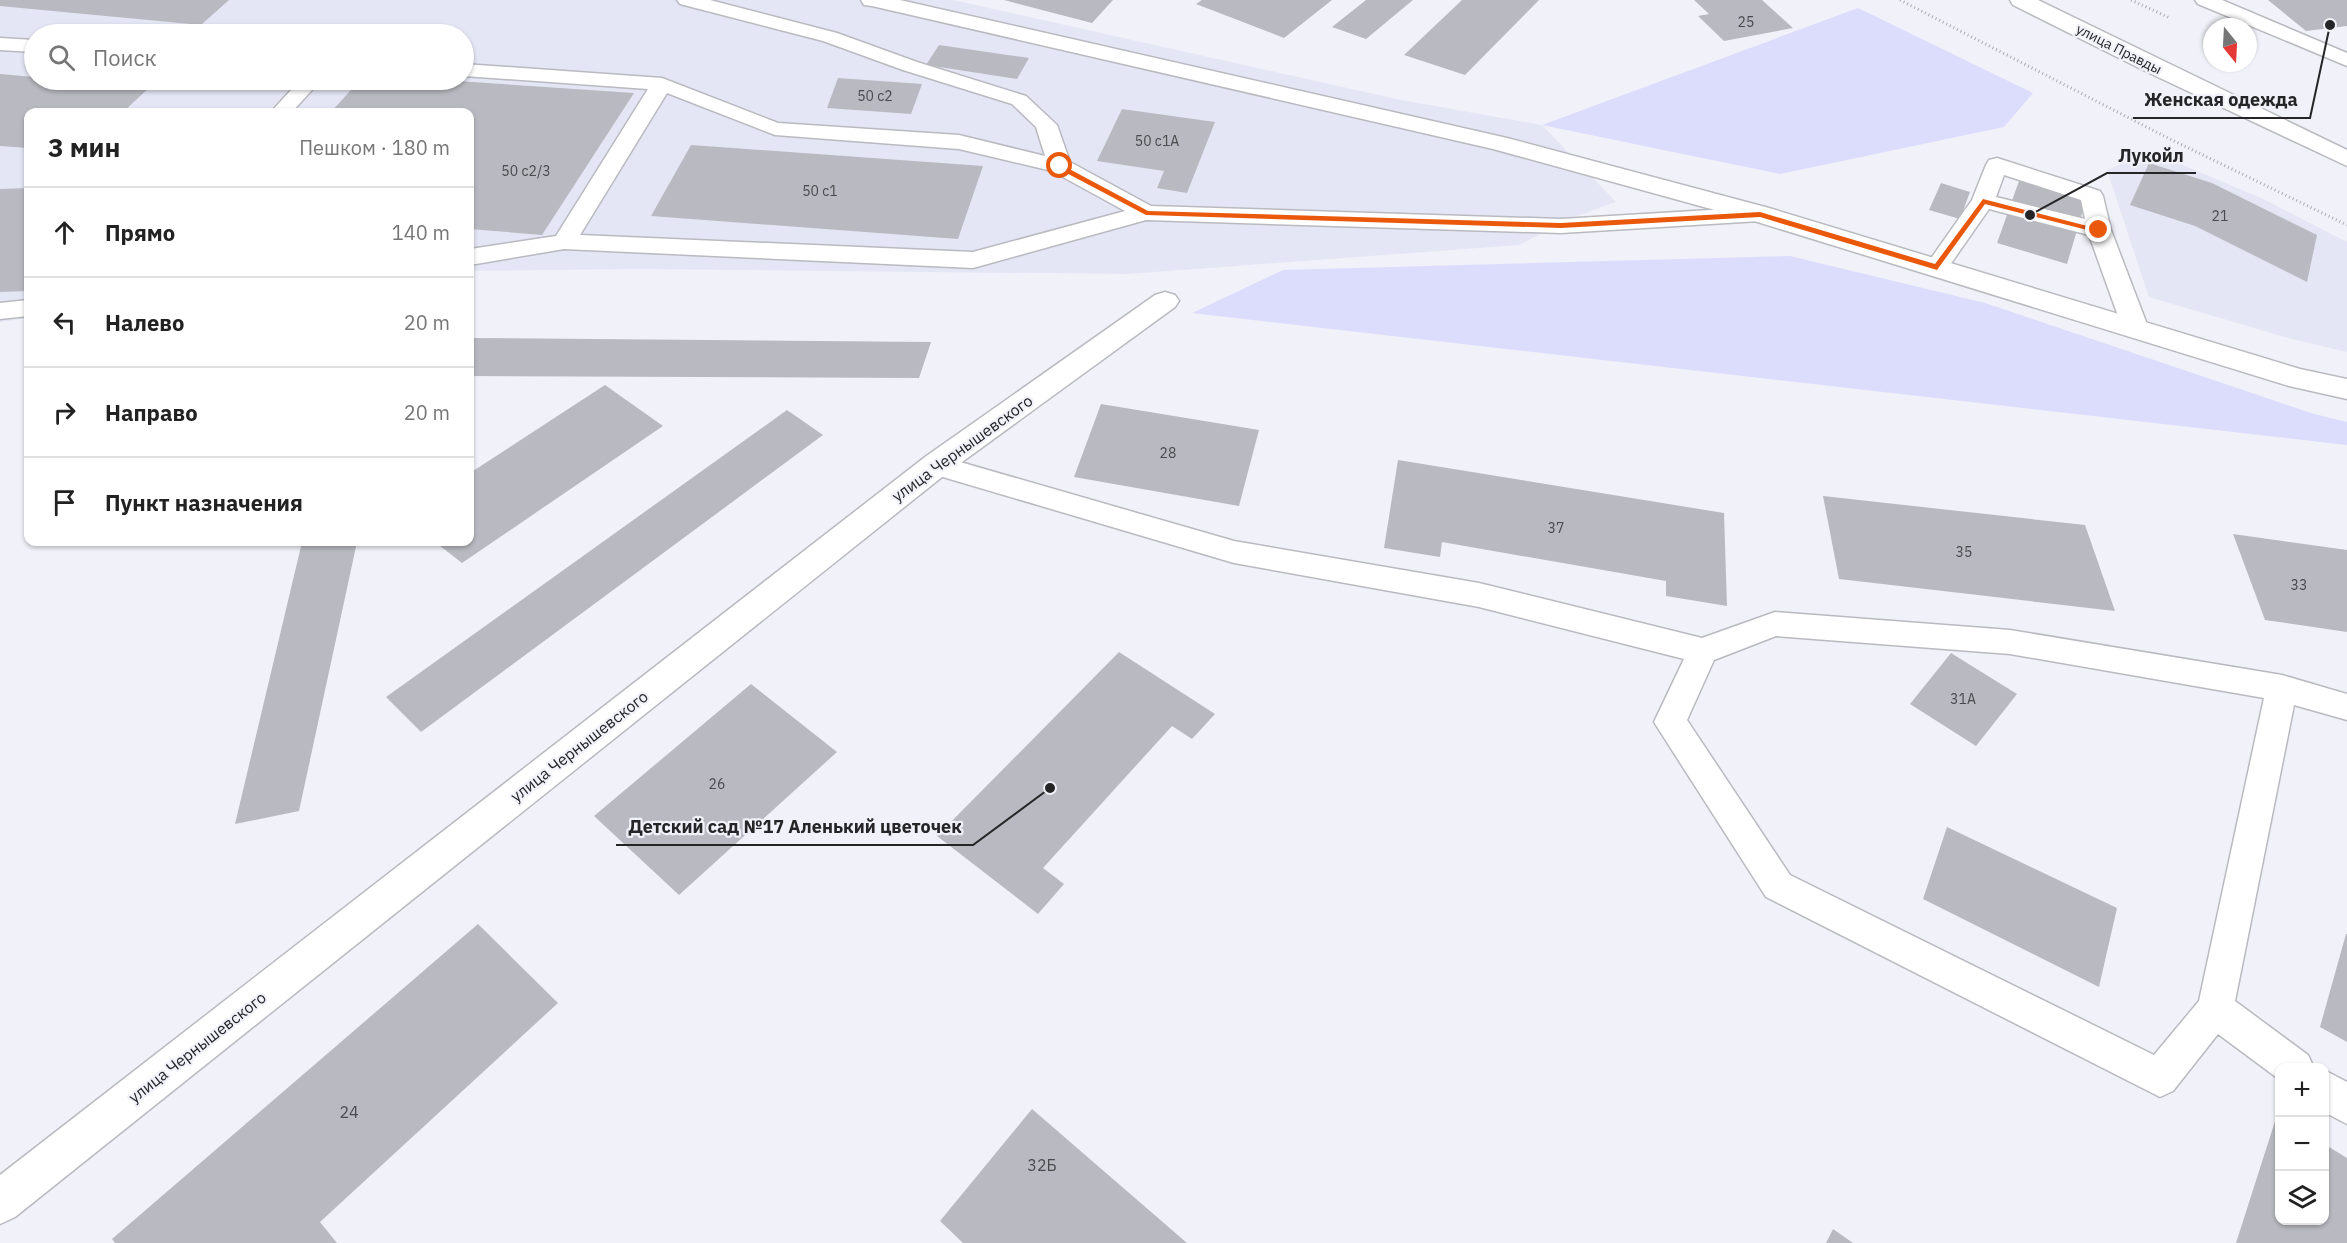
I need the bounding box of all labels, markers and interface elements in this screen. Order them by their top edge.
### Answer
house number: 25 [1738,13,1754,31]
north arrow [2203,18,2257,72]
street label: улица Правды [2073,20,2165,78]
search box [24,24,474,90]
icon: search [45,41,78,74]
text: Поиск [93,43,157,72]
callout: Женская одежда [2133,82,2310,118]
house number: 50 с2 [857,87,893,105]
text: Женская одежда [2144,88,2298,111]
text: 3 мин [48,130,120,164]
house number: 50 с1А [1135,132,1179,150]
text: Пешком · 180 m [299,134,450,161]
callout: Лукойл [2107,137,2196,173]
text: Лукойл [2118,144,2184,167]
route start [1046,152,1072,178]
house number: 50 с2/3 [501,162,551,180]
house number: 50 с1 [802,182,838,200]
house number: 21 [2212,207,2228,225]
icon: ahead [48,216,81,249]
route end [2085,216,2111,242]
text: Прямо [105,218,175,247]
text: 140 m [392,219,450,246]
icon: left [48,306,81,339]
text: Налево [105,308,184,337]
text: 20 m [404,309,450,336]
street label: улица Чернышевского [888,390,1036,506]
icon: right [48,396,81,429]
text: Направо [105,398,198,427]
text: 20 m [404,399,450,426]
house number: 28 [1160,444,1176,462]
icon: arrive [48,486,81,519]
text: Пункт назначения [105,488,303,517]
house number: 37 [1548,519,1564,537]
house number: 35 [1956,543,1972,561]
house number: 33 [2291,576,2307,594]
street label: улица Чернышевского [506,686,652,806]
house number: 31А [1950,690,1976,708]
house number: 26 [709,775,725,793]
callout: Детский сад №17 Аленький цветочек [616,809,973,845]
text: Детский сад №17 Аленький цветочек [628,815,962,838]
street label: улица Чернышевского [124,987,270,1107]
map controls [2275,1063,2329,1225]
button: + [2275,1063,2329,1117]
house number: 24 [339,1102,359,1122]
button: − [2275,1117,2329,1171]
house number: 32Б [1027,1155,1057,1175]
button: layers [2275,1171,2329,1225]

